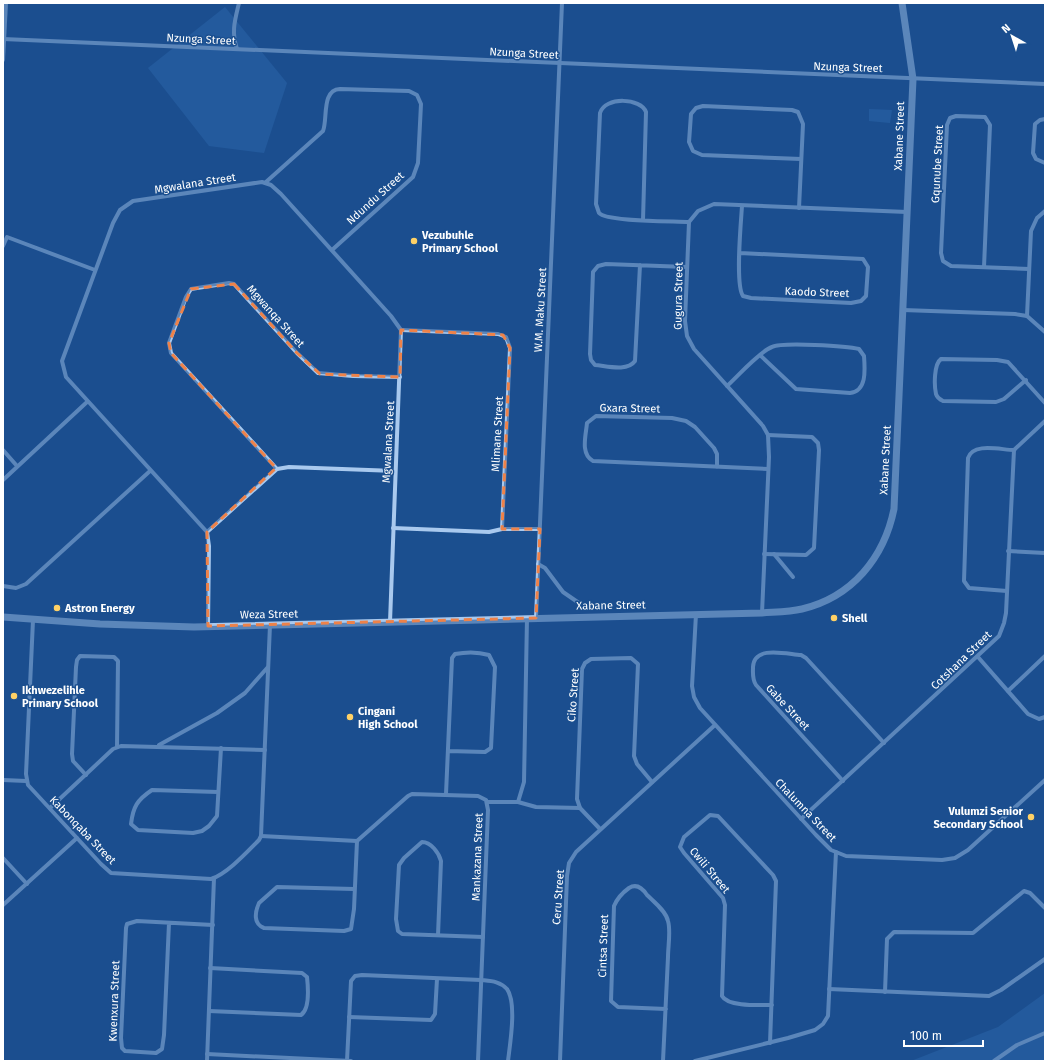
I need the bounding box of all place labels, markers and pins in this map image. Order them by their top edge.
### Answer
place label: Vezubuhle Primary School [421,229,499,255]
marker: Vezubuhle Primary School [409,236,419,246]
place label: Astron Energy [64,602,135,615]
marker: Astron Energy [52,603,62,613]
place label: Shell [842,612,868,625]
marker: Shell [829,613,839,623]
place label: Ikhwezelihle Primary School [22,684,99,710]
marker: Ikhwezelihle Primary School [9,691,19,701]
place label: Cingani High School [358,705,418,731]
marker: Cingani High School [345,712,355,722]
place label: Vulumzi Senior Secondary School [933,805,1024,831]
marker: Vulumzi Senior Secondary School [1026,812,1036,822]

